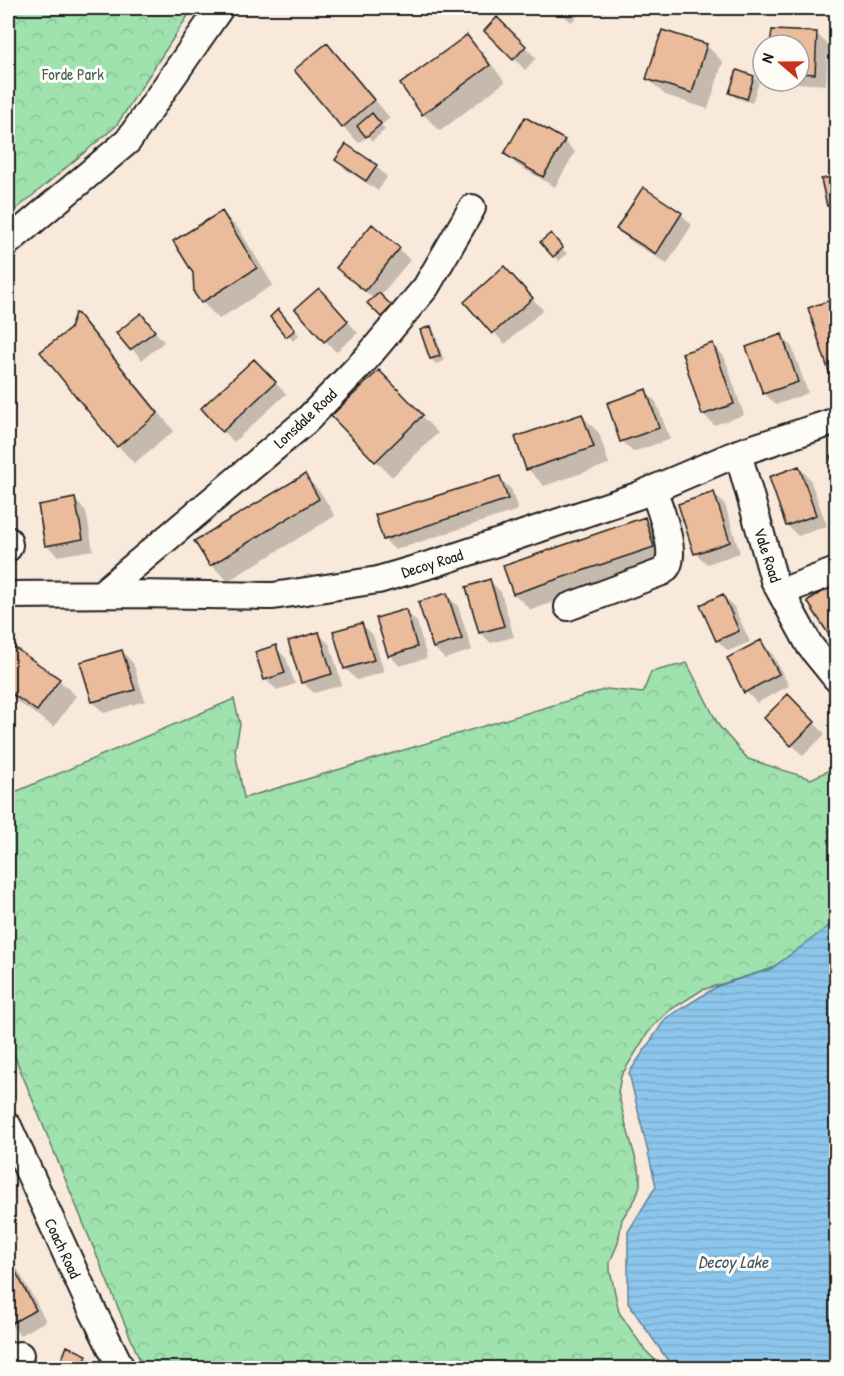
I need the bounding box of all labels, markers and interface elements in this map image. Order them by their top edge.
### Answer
north arrow [751,33,811,93]
text: N [755,50,779,66]
park label: Forde Park [41,63,104,85]
street label: Lonsdale Road [269,383,341,453]
street label: Vale Road [749,525,787,585]
street label: Decoy Road [399,543,465,583]
street label: Coach Road [39,1214,87,1282]
water label: Decoy Lake [698,1249,769,1274]

